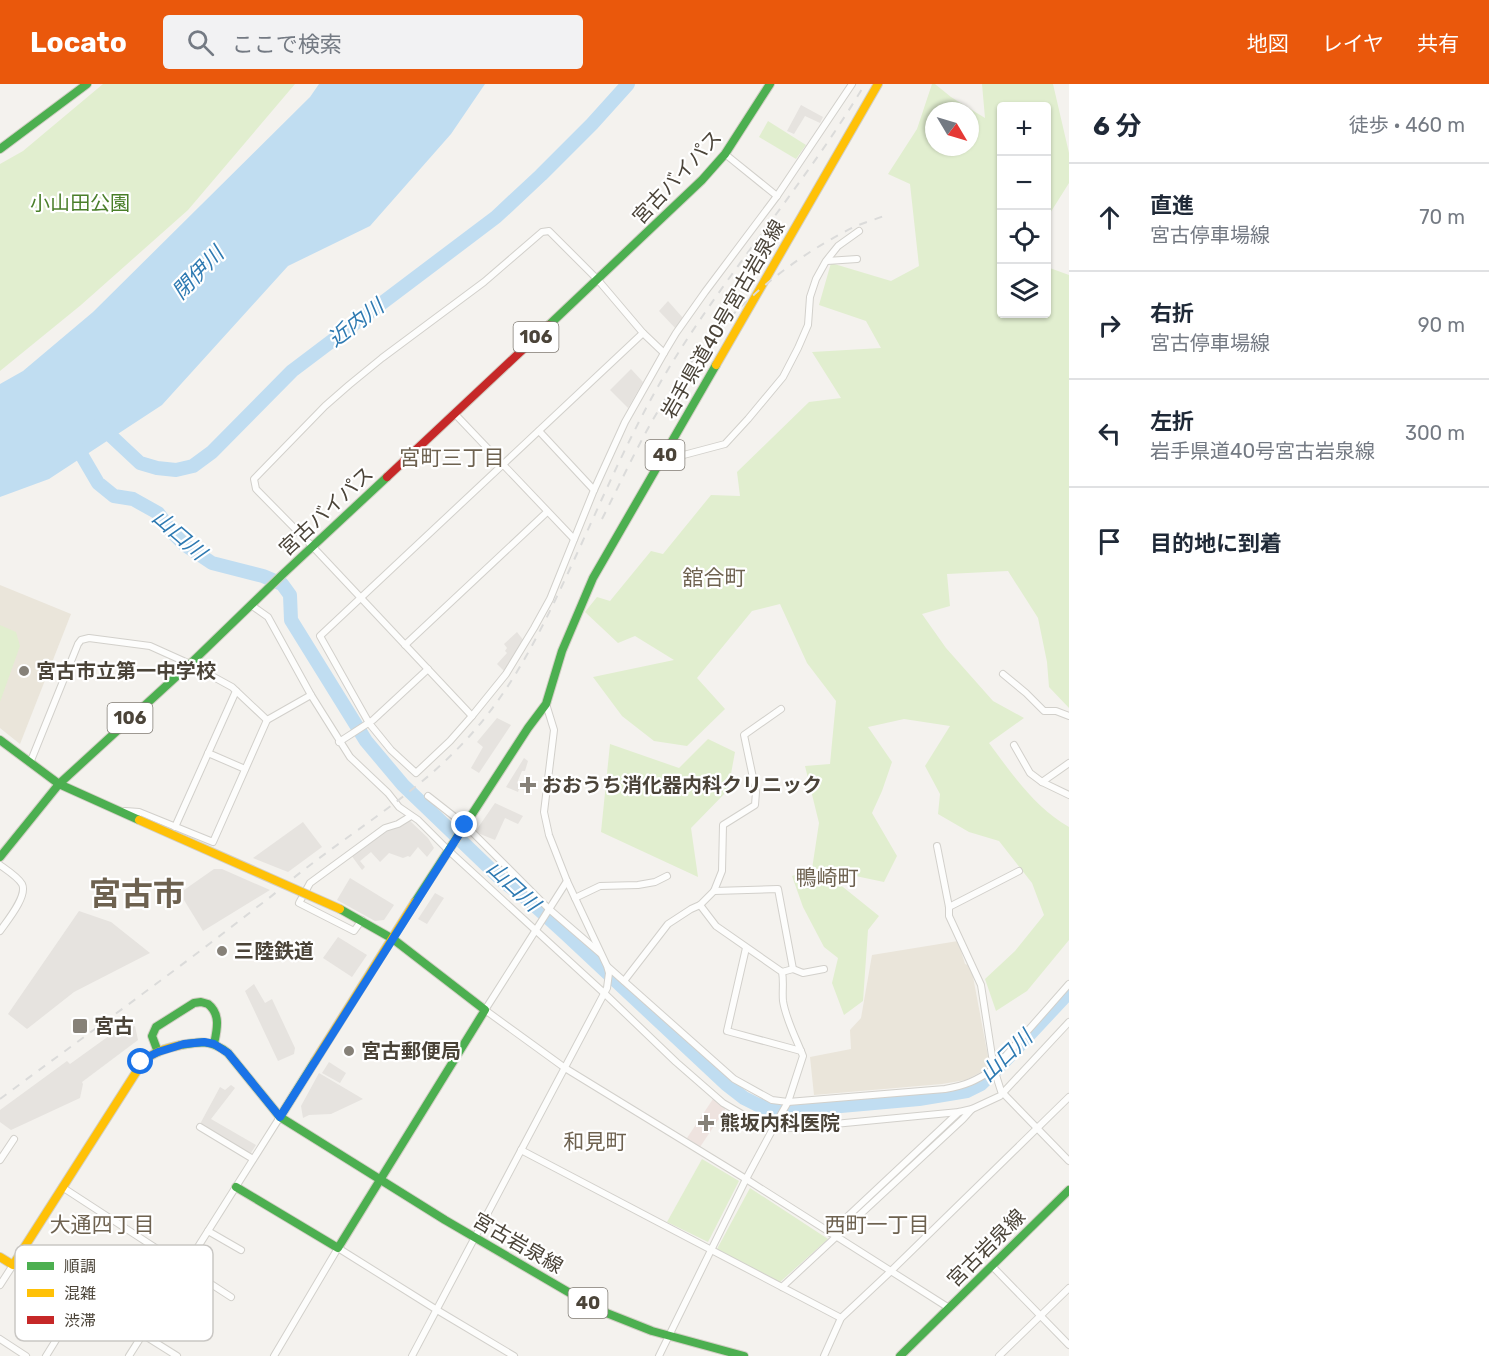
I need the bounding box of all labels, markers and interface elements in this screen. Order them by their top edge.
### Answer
search box [163,15,583,69]
text: Locato [30,26,127,59]
icon: search [184,26,217,59]
text: ここで検索 [232,31,342,58]
text: 地図 [1247,31,1289,56]
text: レイヤ [1322,31,1384,56]
text: 共有 [1417,31,1459,56]
north arrow [925,102,979,156]
map controls [997,102,1051,318]
button: + [997,102,1051,156]
text: 6 分 [1093,111,1141,142]
text: 徒歩 · 460 m [1349,113,1465,137]
street label: 宮古バイパス [627,125,727,229]
button: − [997,156,1051,210]
park label: 小山田公園 [30,191,130,215]
text: 直進 [1150,192,1194,219]
icon: ahead [1093,201,1126,234]
text: 70 m [1419,205,1465,229]
button: locate [997,210,1051,264]
street label: 岩手県道40号宮古岩泉線 [656,216,790,422]
text: 宮古停車場線 [1150,223,1270,247]
water label: 閉伊川 [167,240,230,304]
button: layers [997,264,1051,318]
water label: 近内川 [323,292,390,352]
text: 右折 [1150,300,1194,327]
icon: right [1093,309,1126,342]
text: 90 m [1418,313,1465,337]
road number: 106 [514,322,558,352]
text: 宮古停車場線 [1150,331,1270,355]
text: 左折 [1150,408,1194,435]
icon: left [1093,417,1126,450]
text: 300 m [1405,421,1465,445]
text: 岩手県道40号宮古岩泉線 [1150,439,1375,463]
road number: 40 [646,440,684,470]
district label: 宮町三丁目 [400,445,505,470]
street label: 宮古バイパス [274,461,378,561]
water label: 山口川 [147,505,213,566]
icon: arrive [1093,525,1126,558]
text: 目的地に到着 [1150,530,1282,557]
district label: 舘合町 [683,565,746,590]
place label: 宮古市立第一中学校 [36,659,216,683]
marker: 宮古市立第一中学校 [17,664,31,678]
road number: 106 [108,703,152,733]
place label: おおうち消化器内科クリニック [542,773,822,797]
marker: おおうち消化器内科クリニック [519,776,537,794]
route end [451,811,477,837]
water label: 山口川 [482,855,546,918]
district label: 鴨崎町 [796,865,859,890]
district label: 宮古市 [89,875,185,913]
place label: 三陸鉄道 [234,939,314,963]
marker: 三陸鉄道 [215,944,229,958]
place label: 宮古 [94,1014,134,1038]
marker: 宮古 [71,1017,89,1035]
water label: 山口川 [974,1023,1038,1087]
place label: 宮古郵便局 [361,1039,461,1063]
marker: 宮古郵便局 [342,1044,356,1058]
route start [127,1048,153,1074]
place label: 熊坂内科医院 [720,1111,840,1135]
marker: 熊坂内科医院 [697,1114,715,1132]
district label: 和見町 [564,1129,627,1154]
street label: 宮古岩泉線 [942,1204,1030,1292]
street label: 宮古岩泉線 [469,1208,567,1278]
district label: 大通四丁目 [50,1212,155,1237]
district label: 西町一丁目 [825,1212,930,1237]
legend [15,1245,213,1341]
text: 順調 [64,1257,96,1276]
text: 混雑 [64,1284,96,1303]
road number: 40 [568,1288,608,1318]
text: 渋滞 [64,1311,96,1330]

